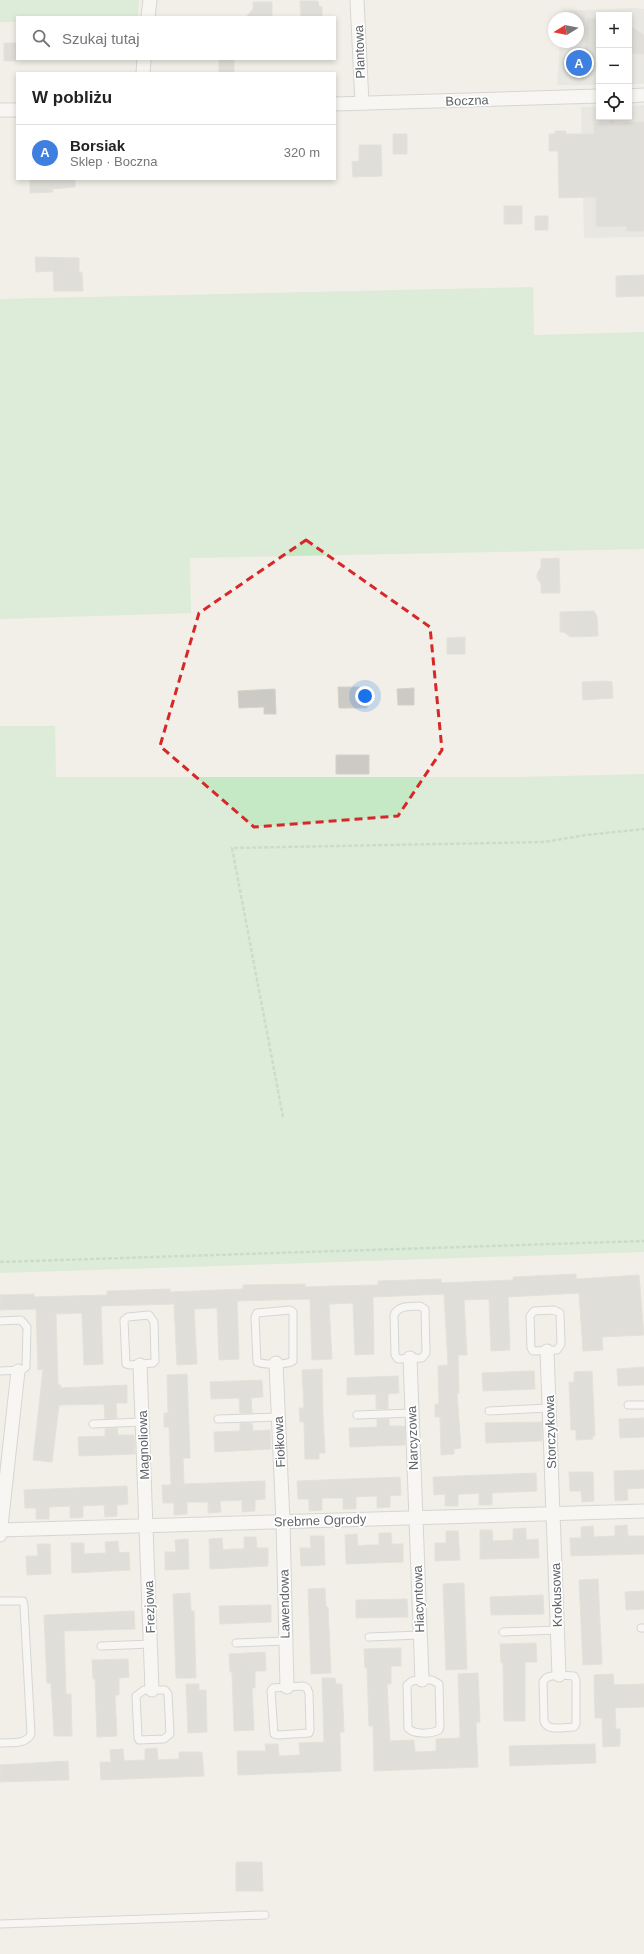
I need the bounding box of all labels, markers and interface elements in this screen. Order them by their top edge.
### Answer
north arrow [548,12,584,48]
map controls [596,12,632,120]
button: + [596,12,632,48]
search box [16,16,336,60]
street label: Plantowa [351,24,368,79]
icon: search [30,27,52,49]
text: Szukaj tutaj [62,30,140,47]
pin: A [566,48,592,78]
button: − [596,48,632,84]
button: locate [596,84,632,120]
text: W pobliżu [32,88,112,107]
street label: Boczna [445,92,490,109]
text: Borsiak [70,137,125,154]
text: A [40,145,50,160]
text: 320 m [284,145,320,160]
text: Sklep · Boczna [70,154,157,169]
your location [355,686,375,706]
street label: Storczykowa [542,1394,559,1469]
street label: Narcyzowa [404,1405,421,1470]
street label: Magnoliowa [135,1409,152,1480]
street label: Fiołkowa [271,1415,288,1468]
street label: Srebrne Ogrody [274,1511,367,1530]
street label: Krokusowa [548,1562,565,1627]
street label: Hiacyntowa [410,1564,427,1633]
street label: Lawendowa [276,1568,293,1639]
street label: Frezjowa [141,1580,158,1634]

